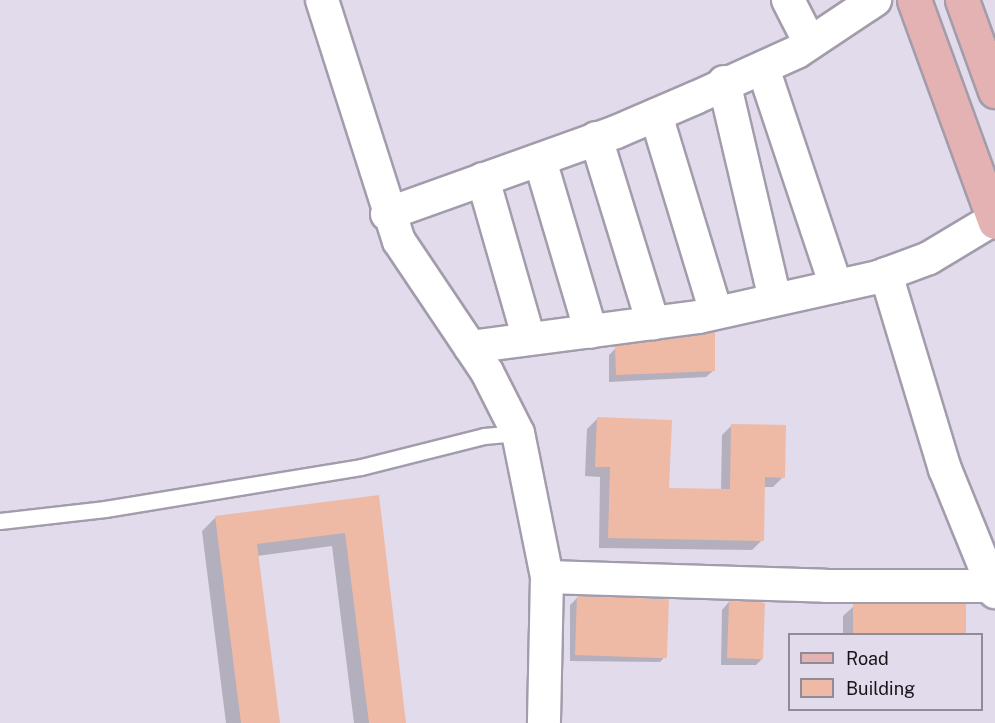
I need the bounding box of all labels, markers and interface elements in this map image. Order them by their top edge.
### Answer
legend [788,633,983,711]
text: Road [846,648,889,669]
text: Building [846,678,915,699]

